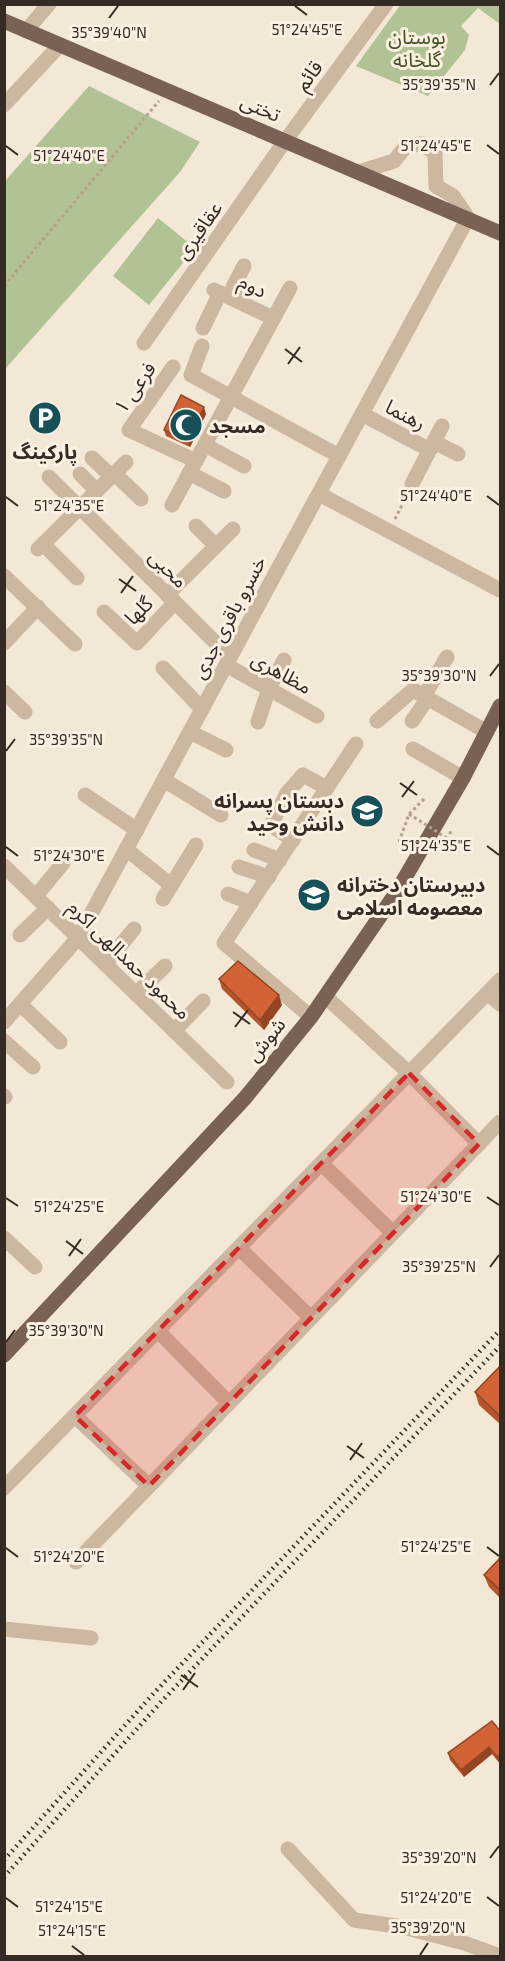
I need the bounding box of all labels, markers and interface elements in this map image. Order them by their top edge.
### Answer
text: 51°24'45"E [272,20,342,38]
text: 35°39'40"N [71,23,147,41]
park label: بوستان گلخانه [388,24,446,71]
street label: قائم [289,55,330,97]
text: 35°39'35"N [402,75,476,93]
street label: تختی [237,88,285,127]
text: 51°24'45"E [401,136,471,154]
text: 51°24'40"E [33,146,105,164]
street label: عقاقیری [169,196,227,264]
street label: دوم [233,268,271,305]
street label: فرعی ۱ [108,357,161,418]
street label: رهنما [381,393,430,435]
parking icon: پارکینگ [27,400,63,436]
mosque icon: مسجد [168,407,204,443]
place label: مسجد [209,413,266,438]
place label: پارکینگ [13,439,77,466]
text: 51°24'40"E [400,486,472,504]
text: 51°24'35"E [34,496,104,514]
street label: محبی [144,544,193,593]
street label: خسرو باقری جدی [186,552,271,683]
street label: گلها [119,590,158,629]
street label: مظاهری [247,646,316,699]
text: 35°39'30"N [401,666,477,684]
text: 35°39'35"N [29,730,103,748]
place label: دبستان پسرانه دانش وحید [214,788,344,836]
school or university icon: دبستان پسرانه دانش وحید [349,793,385,829]
text: 51°24'35"E [401,836,471,854]
text: 51°24'30"E [33,846,105,864]
place label: دبیرستان دخترانه معصومه اسلامی [337,872,485,920]
school or university icon: دبیرستان دخترانه معصومه اسلامی [296,877,332,913]
street label: محمود حمدالهی اکرم [61,894,196,1027]
street label: شوش [240,1012,291,1066]
text: 51°24'30"E [400,1187,472,1205]
text: 51°24'25"E [34,1197,104,1215]
text: 35°39'25"N [402,1257,476,1275]
text: 35°39'30"N [28,1321,104,1339]
text: 51°24'25"E [401,1537,471,1555]
text: 51°24'20"E [33,1547,105,1565]
text: 35°39'20"N [401,1848,477,1866]
text: 51°24'20"E [400,1888,472,1906]
text: 51°24'15"E [35,1897,103,1915]
text: 35°39'20"N [390,1918,466,1936]
text: 51°24'15"E [38,1921,106,1939]

